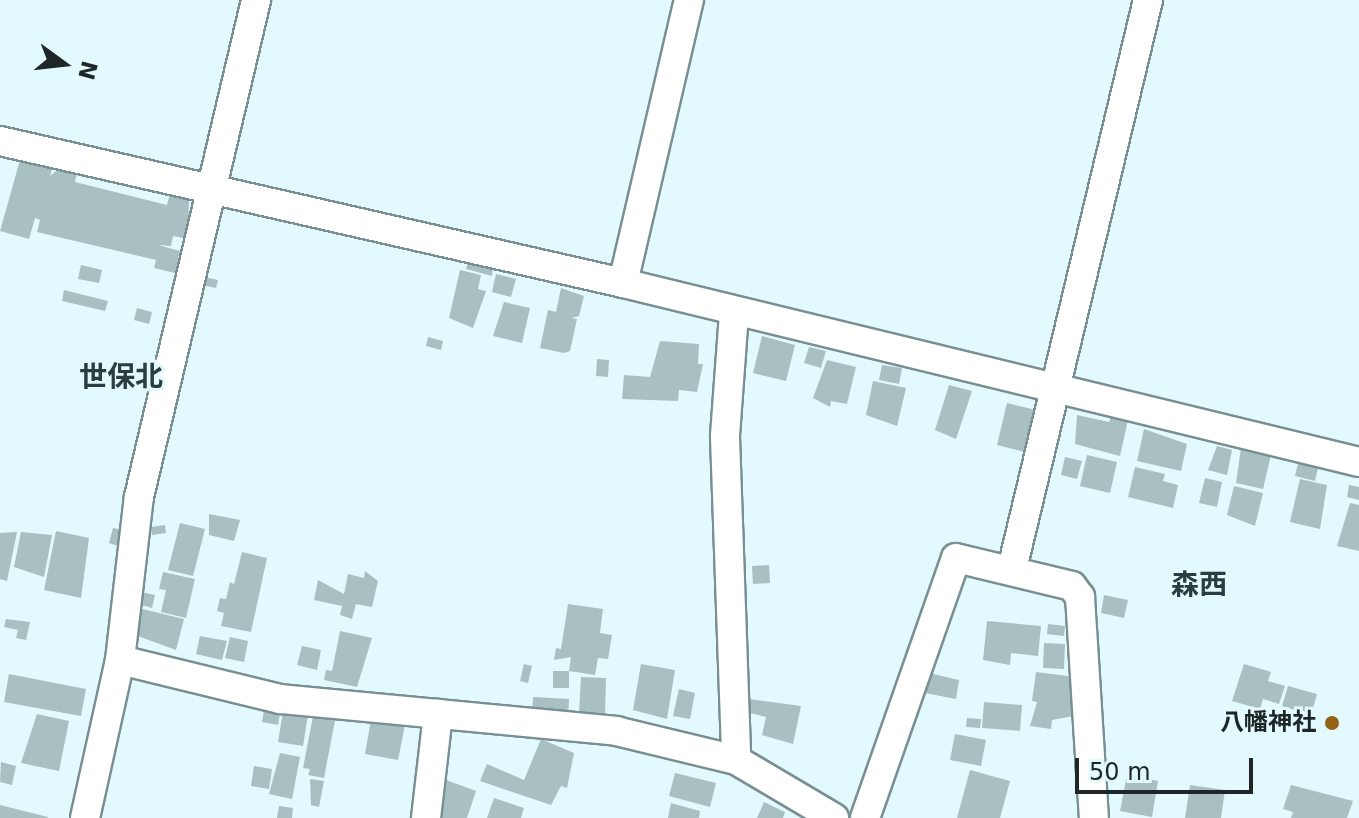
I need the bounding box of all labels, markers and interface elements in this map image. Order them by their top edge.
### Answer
north arrow [24,24,104,104]
text: N [73,58,102,82]
district label: 世保北 [79,360,163,394]
district label: 森西 [1171,568,1227,602]
place label: 八幡神社 [1220,709,1316,737]
marker: 八幡神社 [1323,714,1341,732]
scale bar [1079,742,1257,792]
text: 50 m [1089,758,1151,786]

